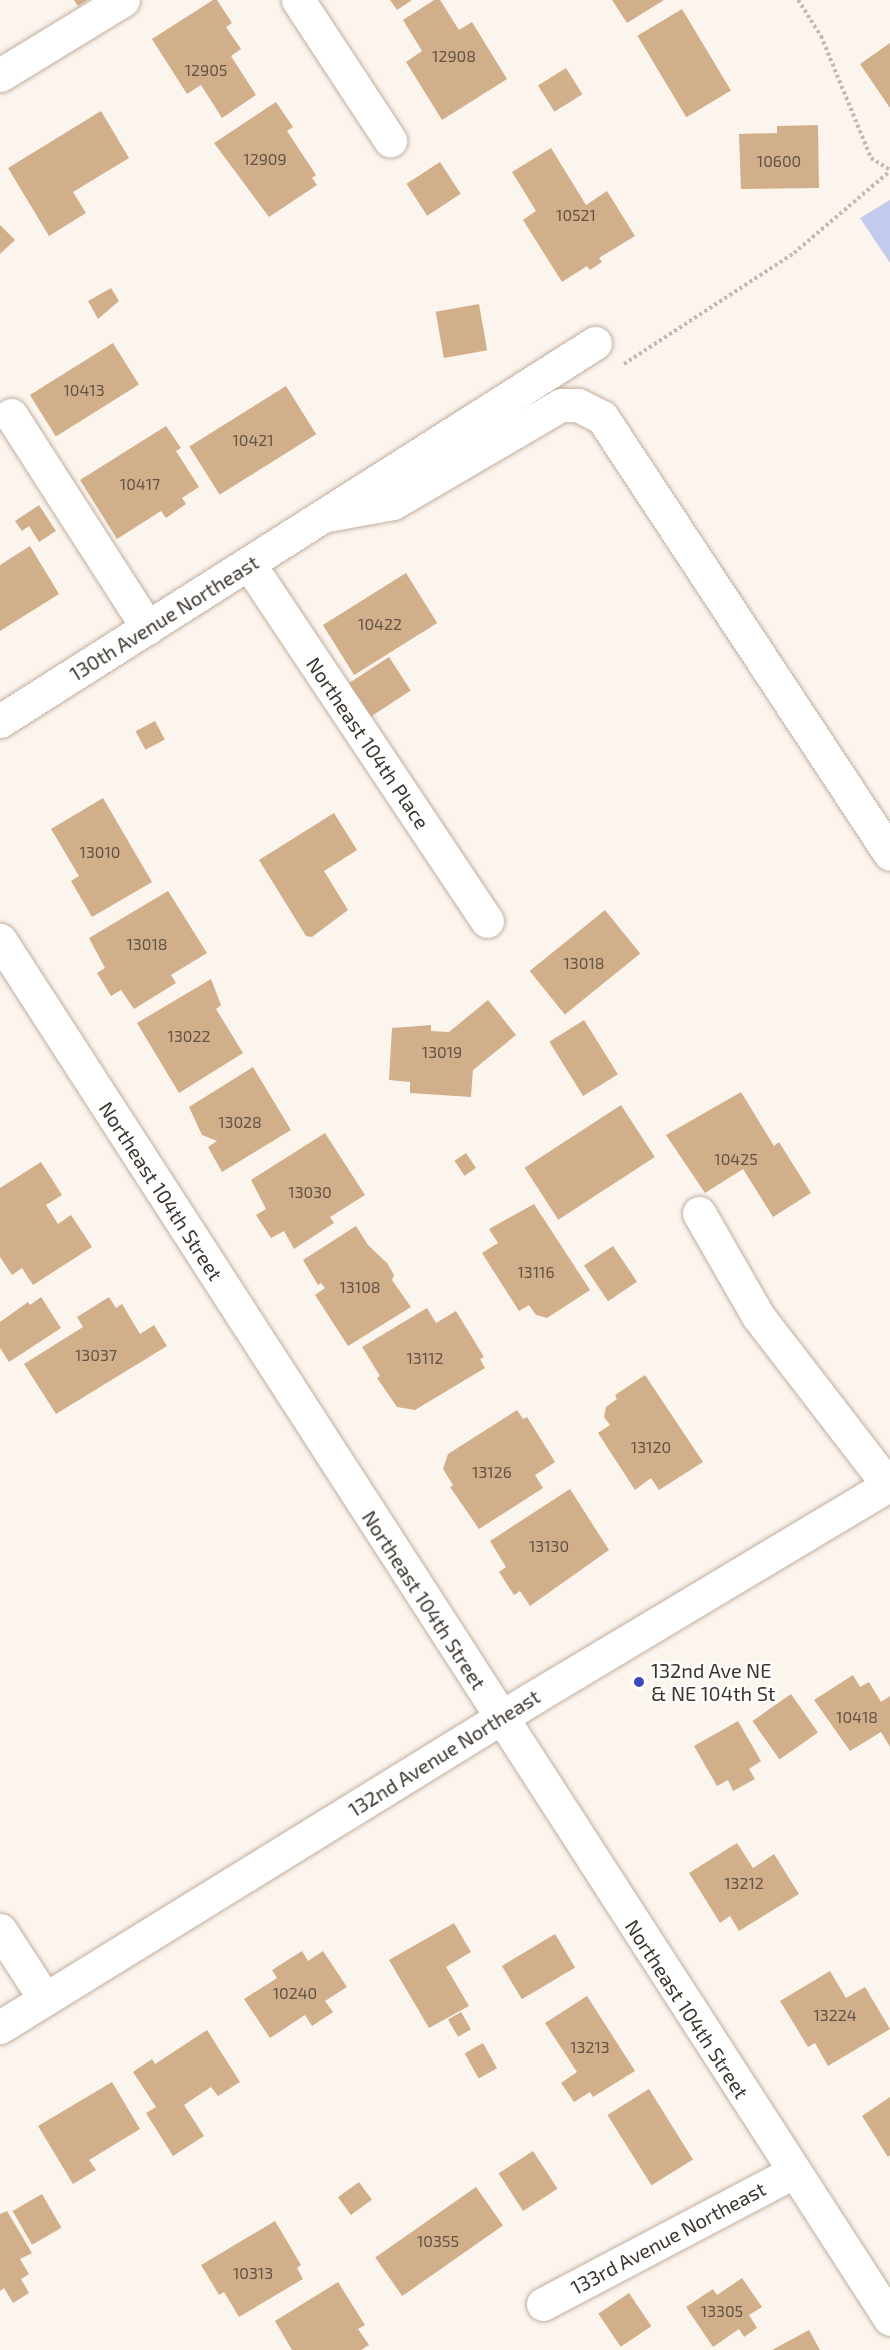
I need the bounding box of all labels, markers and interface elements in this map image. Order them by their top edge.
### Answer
house number: 12908 [432,46,476,66]
house number: 12905 [185,60,227,80]
house number: 12909 [243,149,287,169]
house number: 10600 [757,151,801,171]
house number: 10521 [556,205,596,225]
house number: 10413 [63,380,105,400]
house number: 10421 [232,430,274,450]
house number: 10417 [120,474,160,494]
street label: 130th Avenue Northeast [65,550,263,686]
house number: 10422 [358,614,402,634]
street label: Northeast 104th Place [302,653,434,833]
house number: 13010 [80,842,120,862]
house number: 13018 [127,934,167,954]
house number: 13018 [564,953,604,973]
house number: 13022 [168,1026,210,1046]
house number: 13019 [422,1042,462,1062]
street label: Northeast 104th Street [94,1097,228,1285]
house number: 13028 [218,1112,262,1132]
house number: 10425 [714,1149,758,1169]
house number: 13030 [288,1182,332,1202]
house number: 13116 [517,1262,555,1282]
house number: 13108 [340,1277,380,1297]
house number: 13037 [75,1345,117,1365]
house number: 13112 [407,1348,443,1368]
house number: 13120 [631,1437,671,1457]
house number: 13126 [472,1462,512,1482]
street label: Northeast 104th Street [357,1506,491,1694]
house number: 13130 [529,1536,569,1556]
place label: 132nd Ave NE & NE 104th St [651,1658,775,1705]
marker: 132nd Ave NE & NE 104th St [632,1675,646,1689]
street label: 132nd Avenue Northeast [344,1684,544,1822]
house number: 10418 [836,1707,878,1727]
house number: 13212 [724,1873,764,1893]
street label: Northeast 104th Street [620,1915,754,2103]
house number: 10240 [273,1983,317,2003]
house number: 13224 [813,2005,857,2025]
house number: 13213 [570,2037,610,2057]
street label: 133rd Avenue Northeast [566,2176,770,2300]
house number: 10355 [417,2231,459,2251]
house number: 10313 [233,2263,273,2283]
house number: 13305 [701,2301,743,2321]

